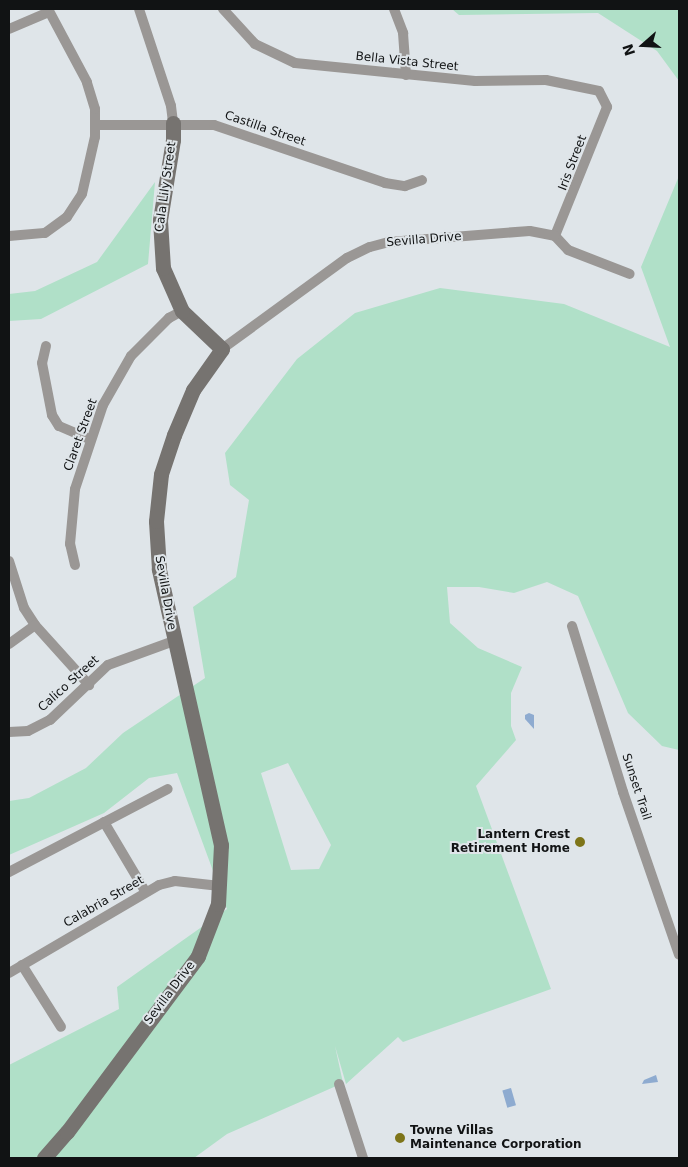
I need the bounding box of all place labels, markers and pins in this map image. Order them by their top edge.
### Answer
place label: Lantern Crest Retirement Home [451,828,570,856]
marker: Lantern Crest Retirement Home [574,836,586,848]
place label: Towne Villas Maintenance Corporation [410,1124,582,1152]
marker: Towne Villas Maintenance Corporation [394,1132,406,1144]

